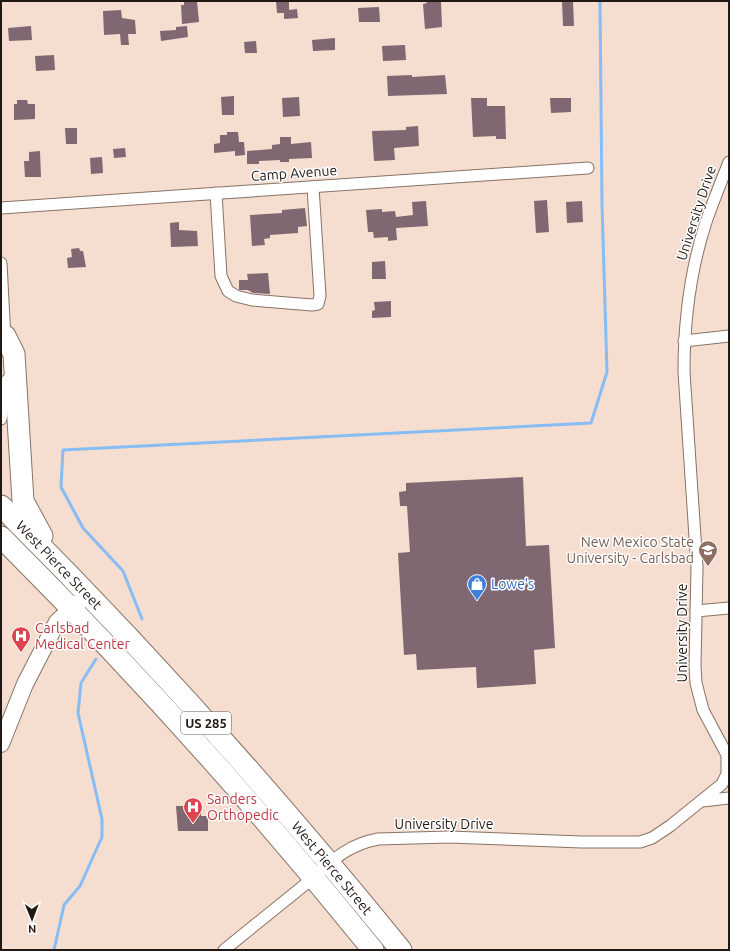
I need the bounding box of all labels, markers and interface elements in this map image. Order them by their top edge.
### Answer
street label: Camp Avenue [250,162,338,184]
street label: University Drive [673,164,719,262]
street label: West Pierce Street [13,518,106,613]
place label: New Mexico State University - Carlsbad [567,534,694,566]
school or university icon: New Mexico State University - Carlsbad [697,539,719,567]
shop icon: Lowe's [466,573,488,601]
place label: Lowe's [491,576,534,592]
street label: University Drive [674,584,690,682]
place label: Carlsbad Medical Center [35,620,131,652]
hospital icon: Carlsbad Medical Center [10,625,32,653]
road number: US 285 [181,712,231,734]
place label: Sanders Orthopedic [207,791,279,823]
hospital icon: Sanders Orthopedic [182,796,204,824]
street label: University Drive [395,816,493,832]
street label: West Pierce Street [288,818,376,918]
north arrow [12,899,52,939]
text: N [28,923,36,935]

